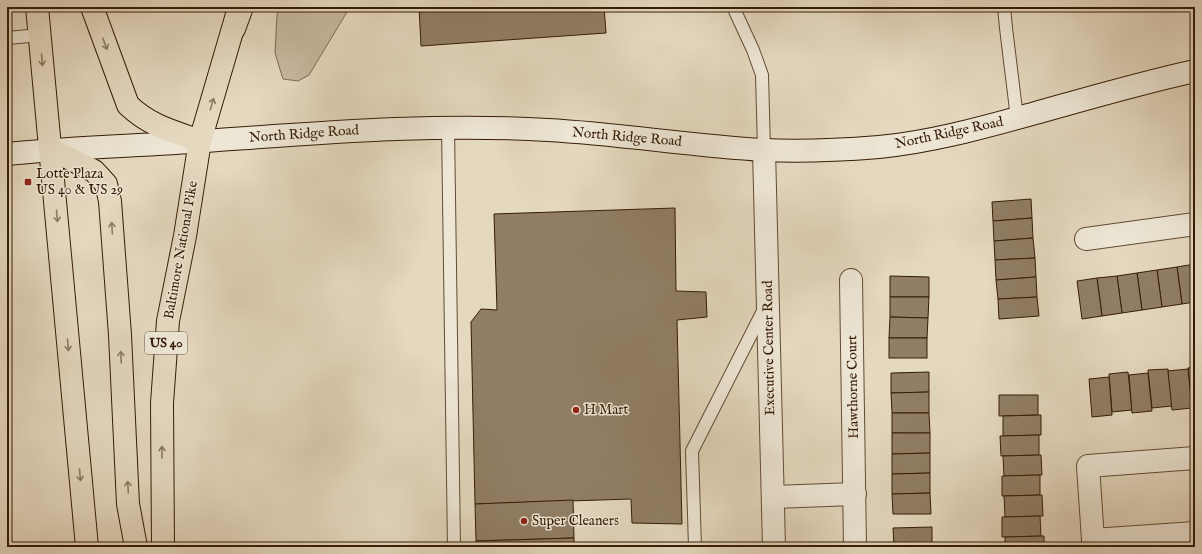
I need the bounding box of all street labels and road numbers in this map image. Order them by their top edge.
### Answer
street label: North Ridge Road [893,113,1005,153]
street label: North Ridge Road [248,121,360,147]
street label: North Ridge Road [571,123,683,151]
street label: Baltimore National Pike [160,179,202,321]
street label: Executive Center Road [759,280,779,416]
road number: US 40 [145,332,187,354]
street label: Hawthorne Court [843,335,863,439]

